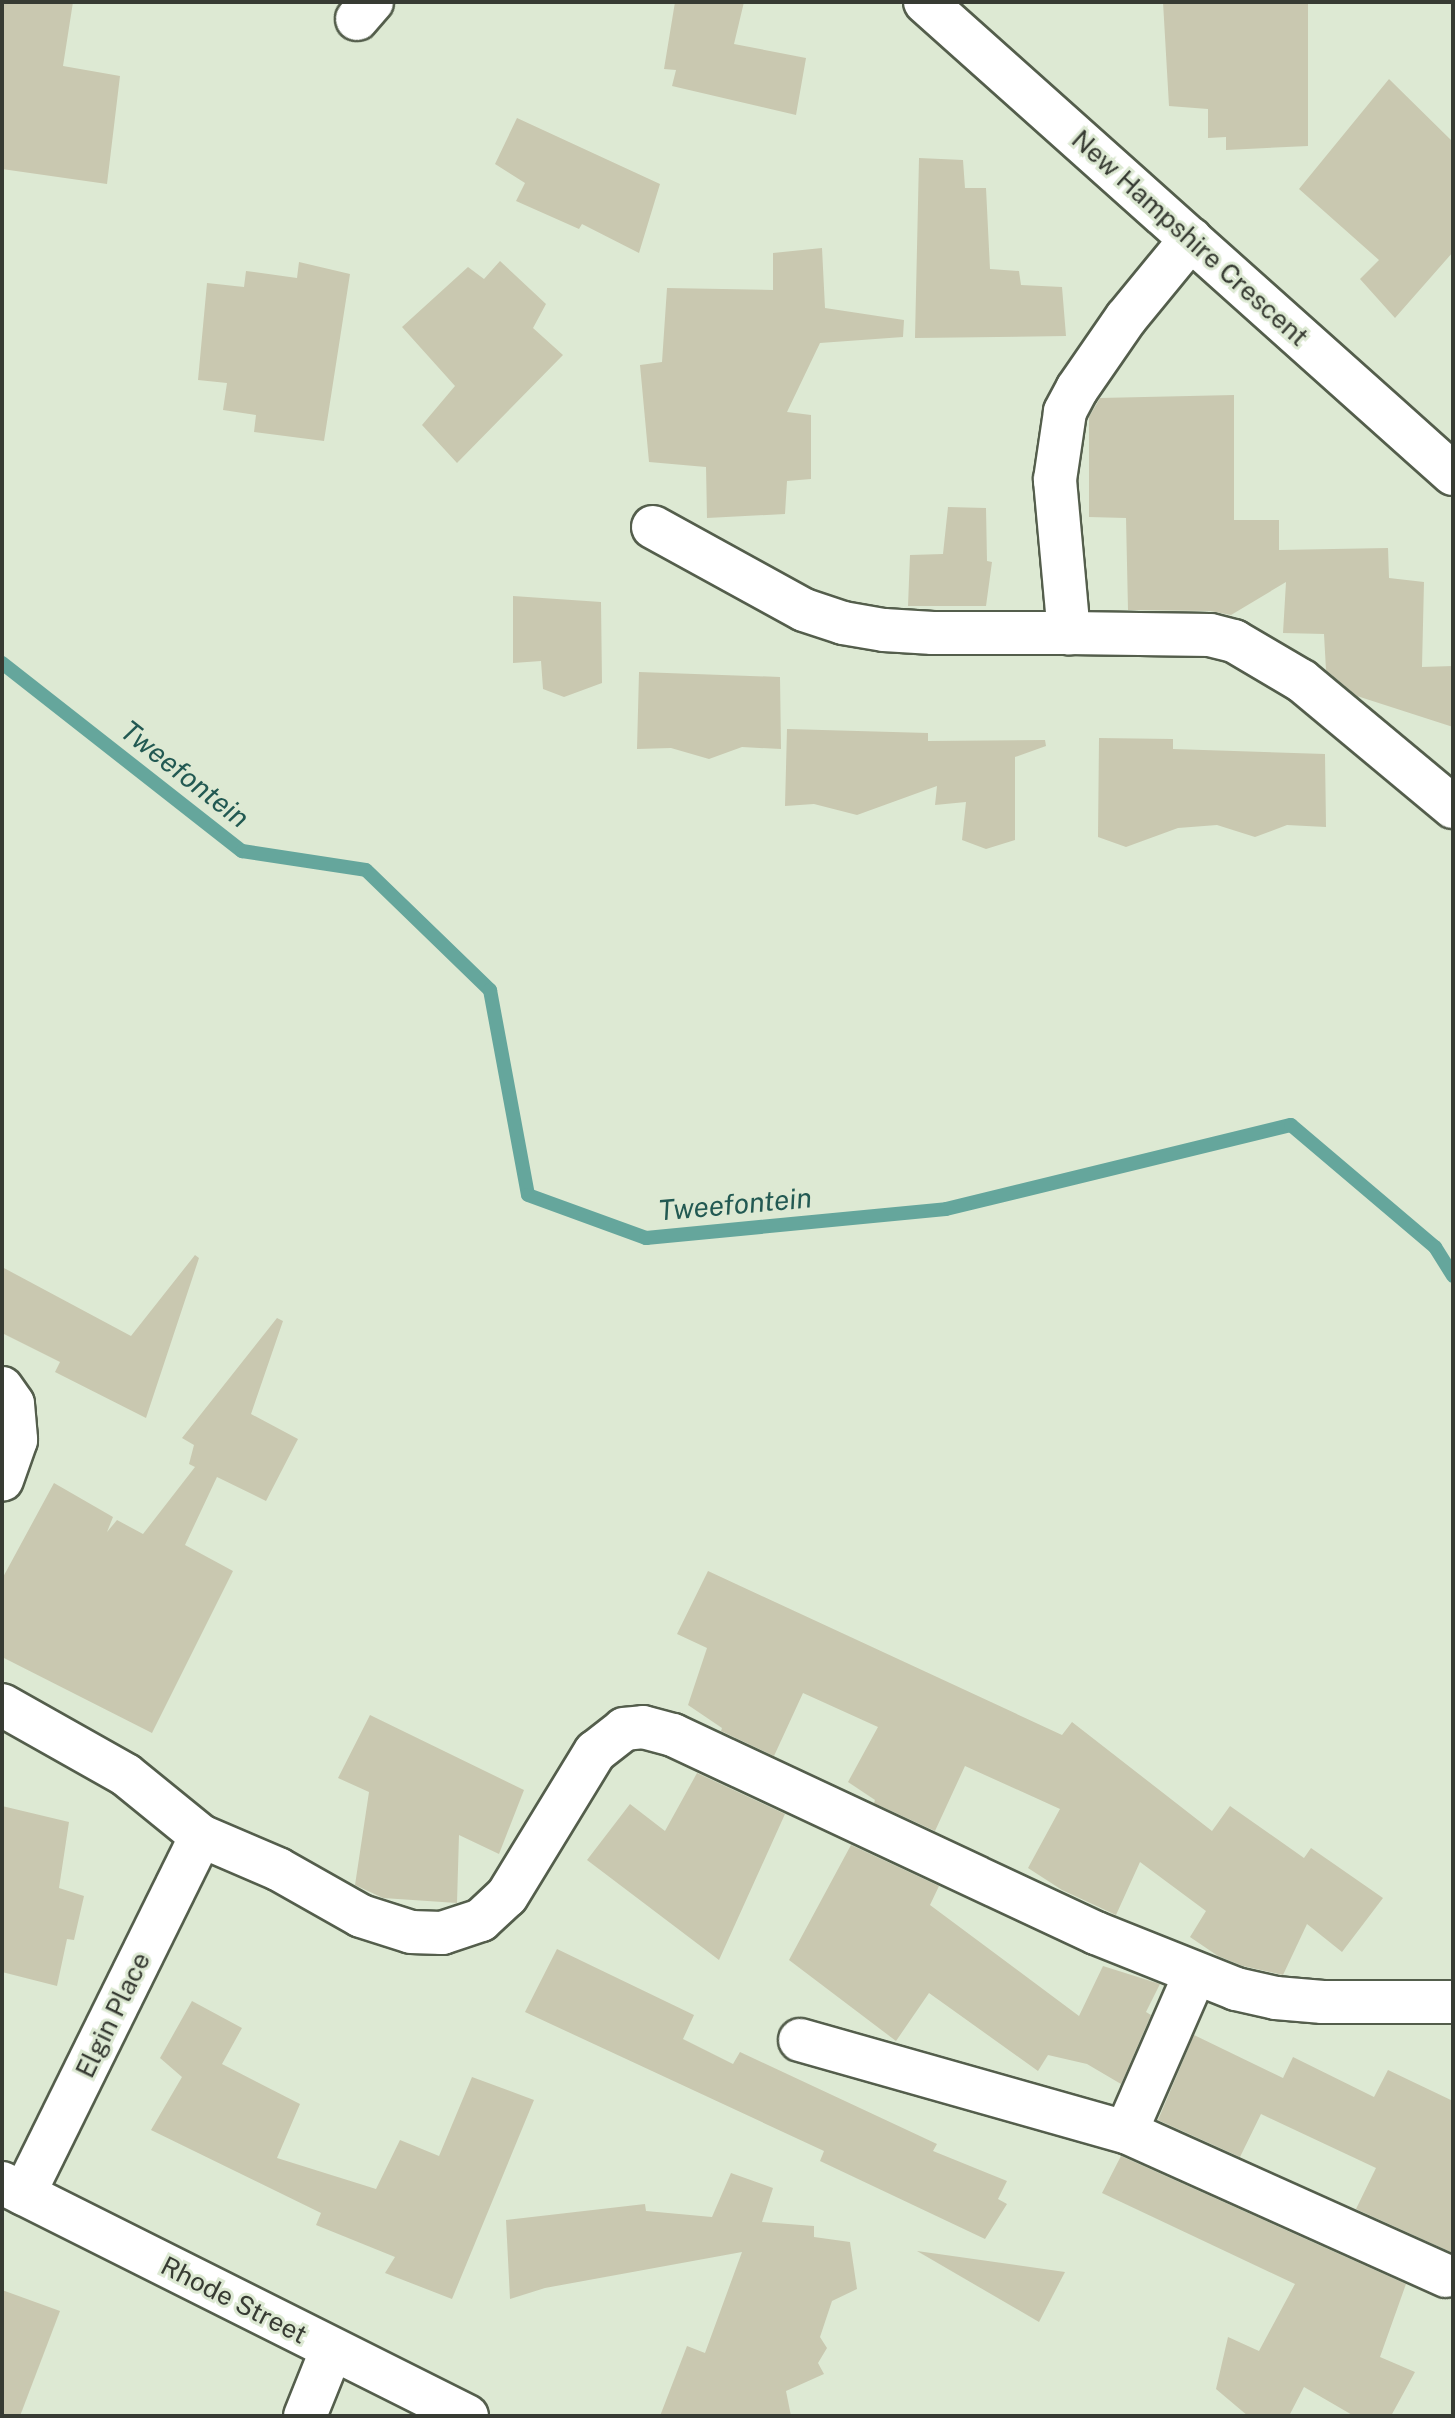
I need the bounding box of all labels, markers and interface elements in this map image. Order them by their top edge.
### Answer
street label: New Hampshire Crescent [1065,124,1315,352]
water label: Tweefontein [114,713,256,835]
water label: Tweefontein [657,1181,813,1227]
street label: Elgin Place [69,1947,157,2083]
street label: Rhode Street [156,2250,312,2350]

